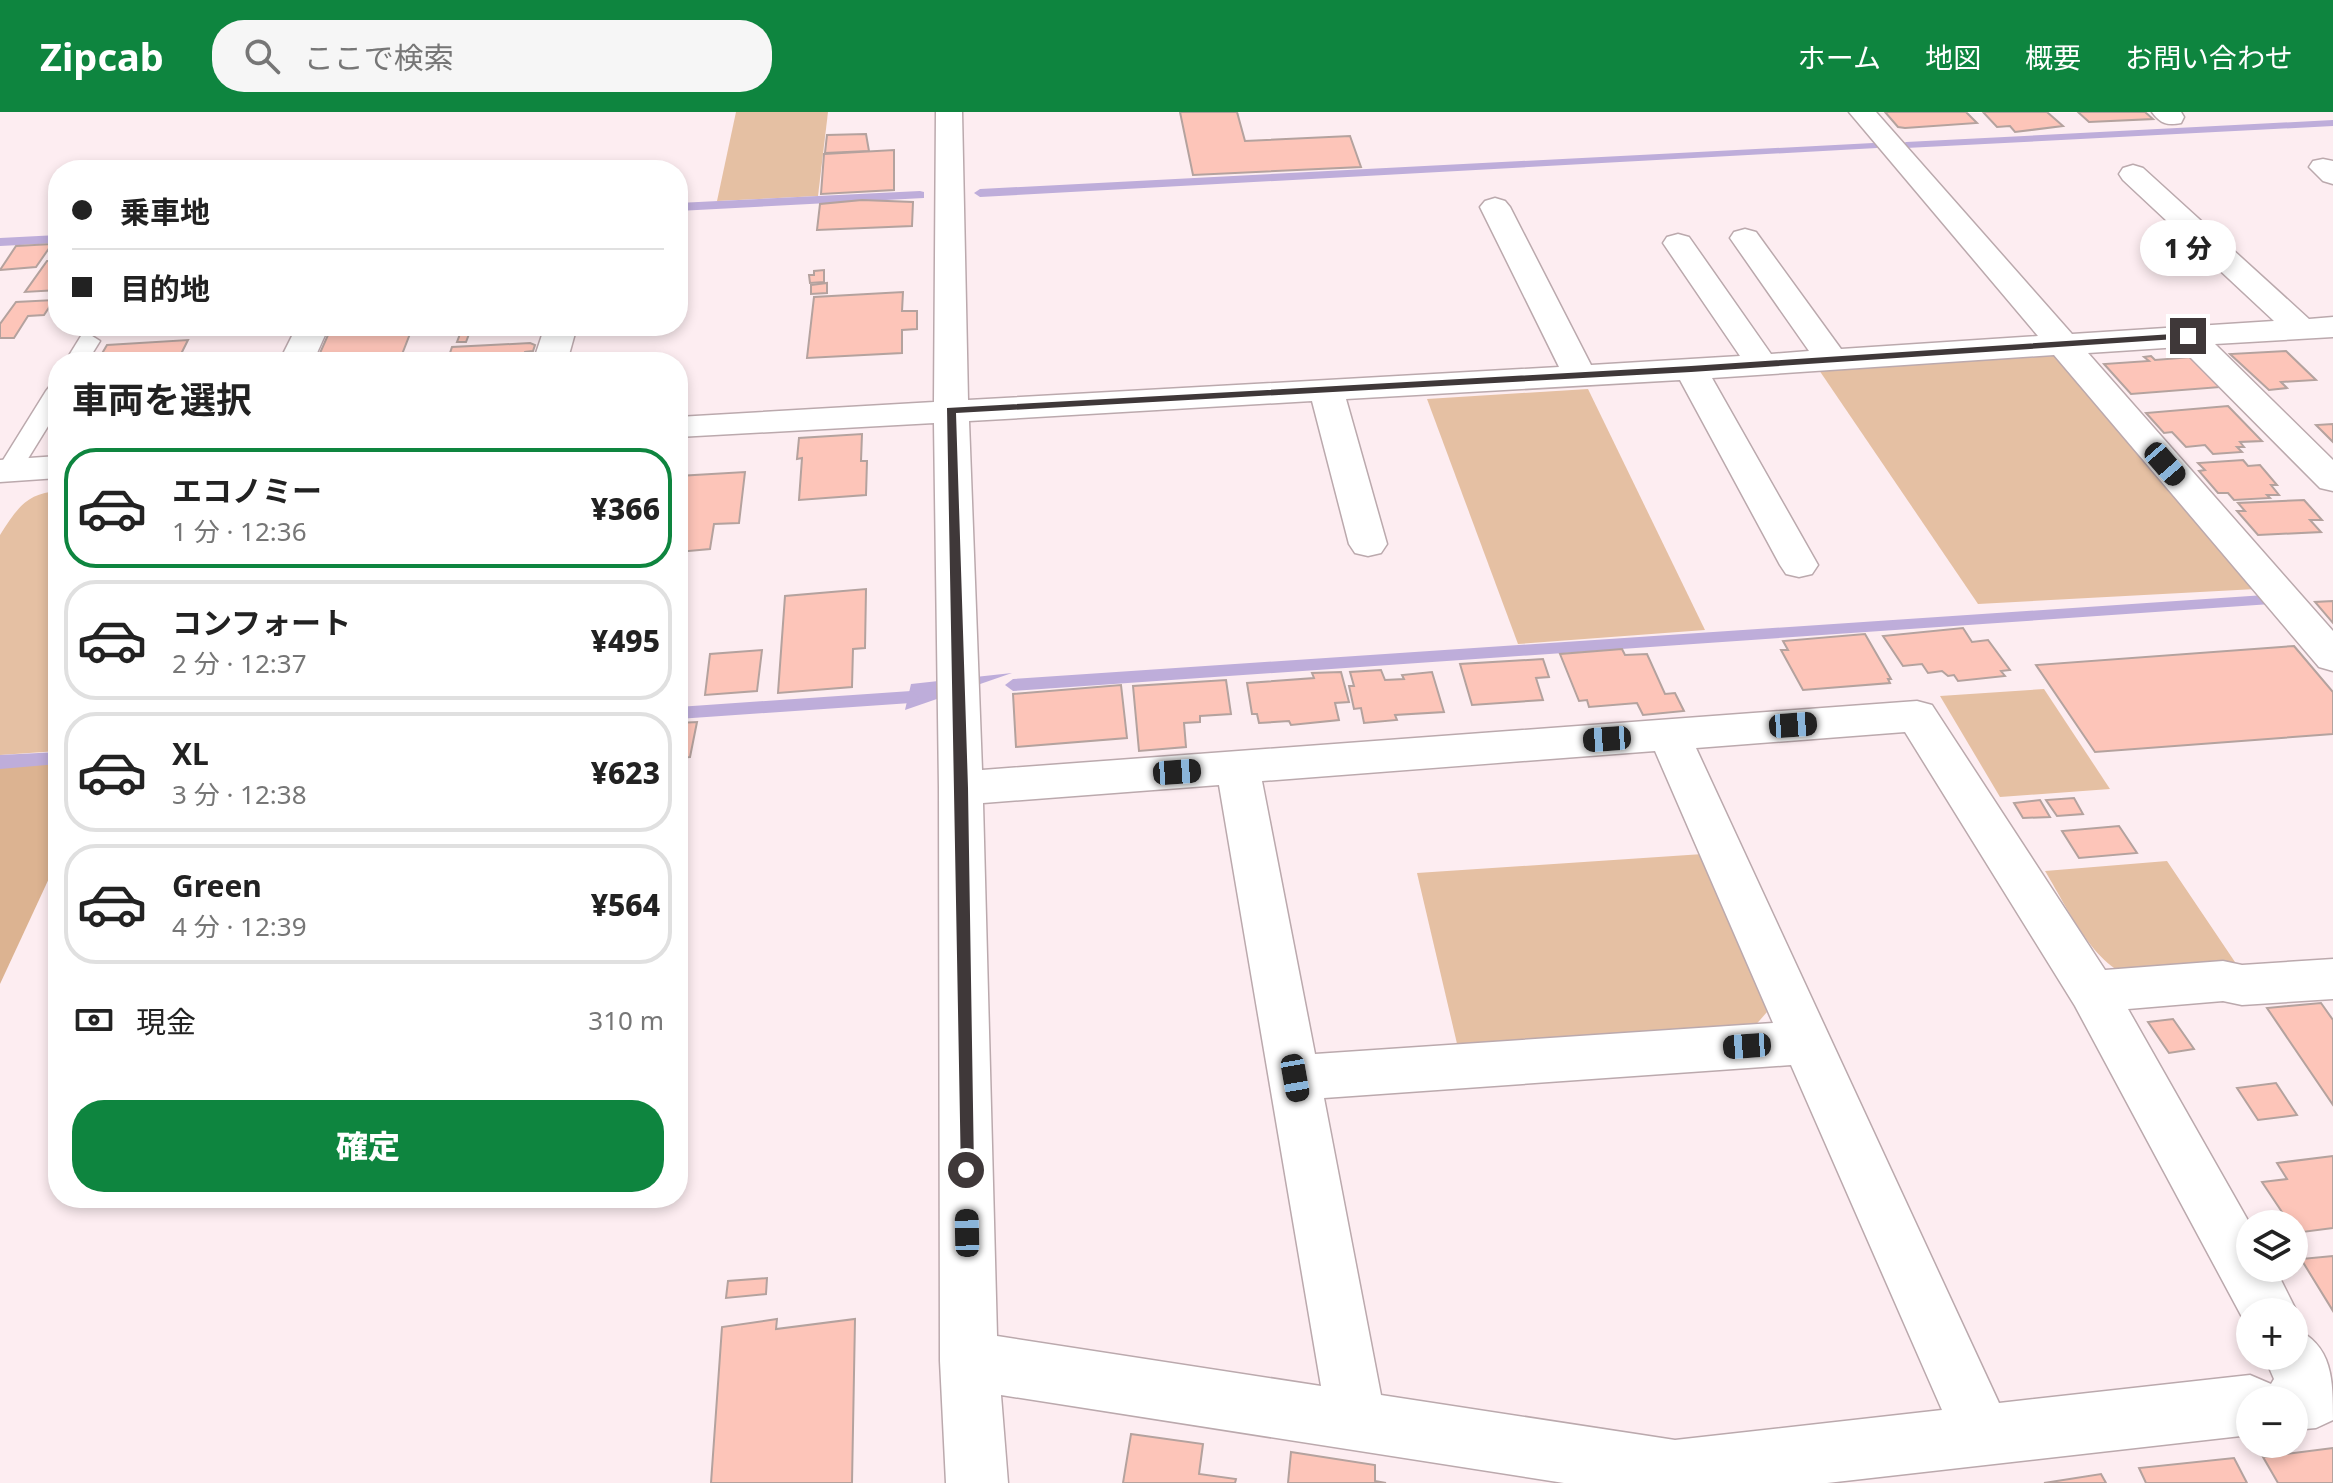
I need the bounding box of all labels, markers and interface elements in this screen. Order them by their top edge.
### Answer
search box [212,20,772,92]
text: Zipcab [40,30,164,82]
icon: search [240,34,284,78]
text: ここで検索 [304,37,454,78]
text: ホーム [1798,38,1881,76]
text: 地図 [1925,38,1981,76]
text: 概要 [2025,38,2081,76]
text: お問い合わせ [2125,38,2293,76]
text: 乗車地 [120,191,210,232]
callout: 1 分 [2140,220,2236,276]
text: 1 分 [2164,230,2212,266]
text: 目的地 [120,268,210,309]
route end [2170,318,2206,354]
text: 車両を選択 [72,375,252,424]
car [2140,438,2190,490]
text: エコノミー [172,470,322,511]
icon: car [76,472,148,544]
text: ¥366 [591,488,660,529]
text: 1 分 · 12:36 [172,513,307,549]
text: コンフォート [172,602,351,643]
icon: car [76,604,148,676]
text: ¥495 [591,620,660,661]
text: 2 分 · 12:37 [172,645,307,681]
car [1768,711,1818,739]
car [1582,725,1632,753]
text: XL [172,733,209,774]
icon: car [76,736,148,808]
text: ¥623 [591,752,660,793]
car [1152,758,1202,786]
text: 3 分 · 12:38 [172,776,307,812]
text: Green [172,865,262,906]
icon: car [76,868,148,940]
text: ¥564 [591,884,660,925]
text: 4 分 · 12:39 [172,908,307,944]
icon: cash [72,998,116,1042]
text: 現金 [136,1001,196,1042]
text: 310 m [588,1002,664,1038]
car [1722,1032,1772,1060]
car [1279,1052,1311,1104]
button: 確定 [72,1100,664,1192]
route start [948,1152,984,1188]
car [955,1209,979,1257]
map controls [2236,1210,2308,1458]
button: layers [2236,1210,2308,1282]
button: + [2236,1298,2308,1370]
button: − [2236,1386,2308,1458]

